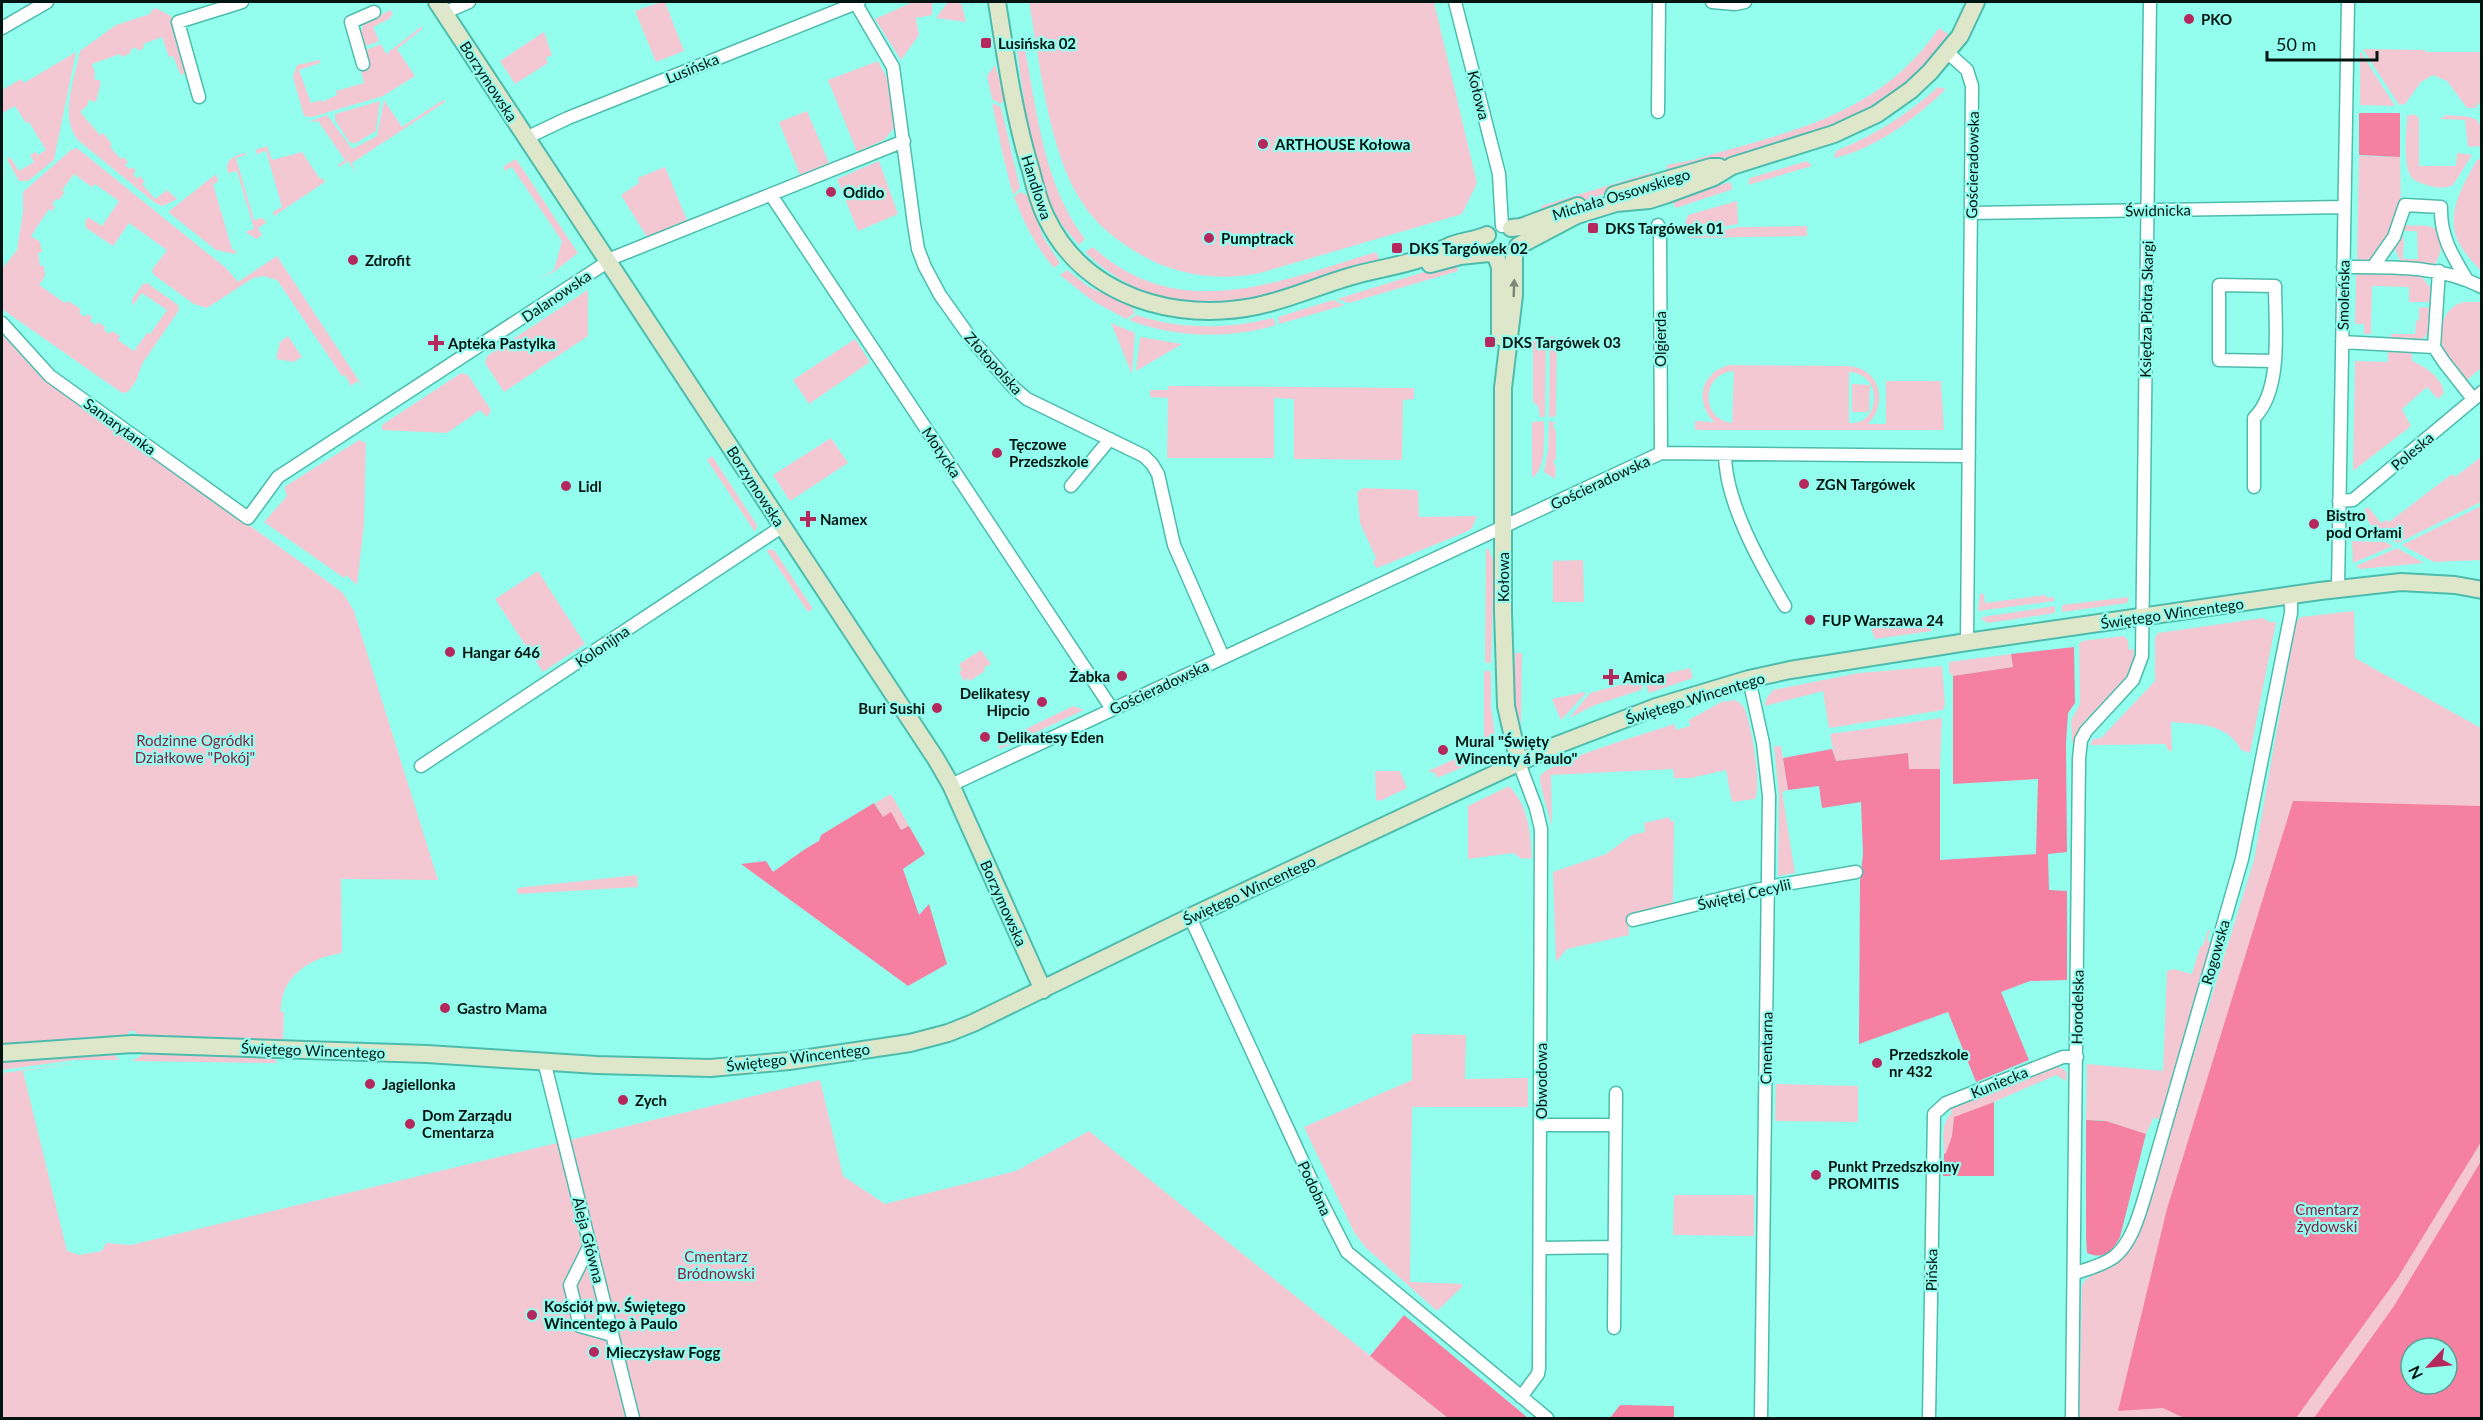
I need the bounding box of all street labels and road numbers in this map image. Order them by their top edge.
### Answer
street label: Borzymowska [456,37,522,125]
street label: Lusińska [663,49,721,87]
street label: Kołowa [1464,69,1494,121]
street label: Gościeradowska [1962,111,1982,219]
street label: Handlowa [1018,153,1056,221]
street label: Michała Ossowskiego [1550,164,1692,224]
street label: Świdnicka [2125,200,2191,220]
street label: Księdza Piotra Skargi [2136,240,2156,378]
street label: Smoleńska [2333,260,2353,330]
street label: Dalanowska [518,266,594,326]
street label: Olgierda [1651,311,1669,367]
street label: Złotopolska [961,328,1027,398]
street label: Samarytanka [80,394,160,458]
street label: Motycka [919,423,965,481]
street label: Poleska [2387,428,2437,474]
street label: Borzymowska [723,442,789,530]
street label: Gościeradowska [1548,451,1652,513]
street label: Kołowa [1494,552,1512,602]
street label: Świętego Wincentego [2099,594,2245,632]
street label: Kolonijna [572,621,632,671]
street label: Gościeradowska [1107,656,1211,718]
street label: Świętego Wincentego [1623,668,1767,728]
street label: Świętego Wincentego [1180,851,1318,929]
street label: Borzymowska [977,857,1031,949]
street label: Świętej Cecylii [1696,875,1792,913]
street label: Rogowska [2197,917,2233,987]
street label: Horodelska [2067,969,2087,1045]
street label: Cmentarna [1756,1012,1776,1084]
street label: Świętego Wincentego [241,1038,385,1062]
street label: Świętego Wincentego [725,1039,871,1075]
street label: Obwodowa [1532,1043,1550,1119]
street label: Kuniecka [1968,1062,2030,1102]
street label: Podobna [1295,1158,1335,1218]
street label: Aleja Główna [570,1195,608,1285]
street label: Pińska [1922,1249,1940,1291]

